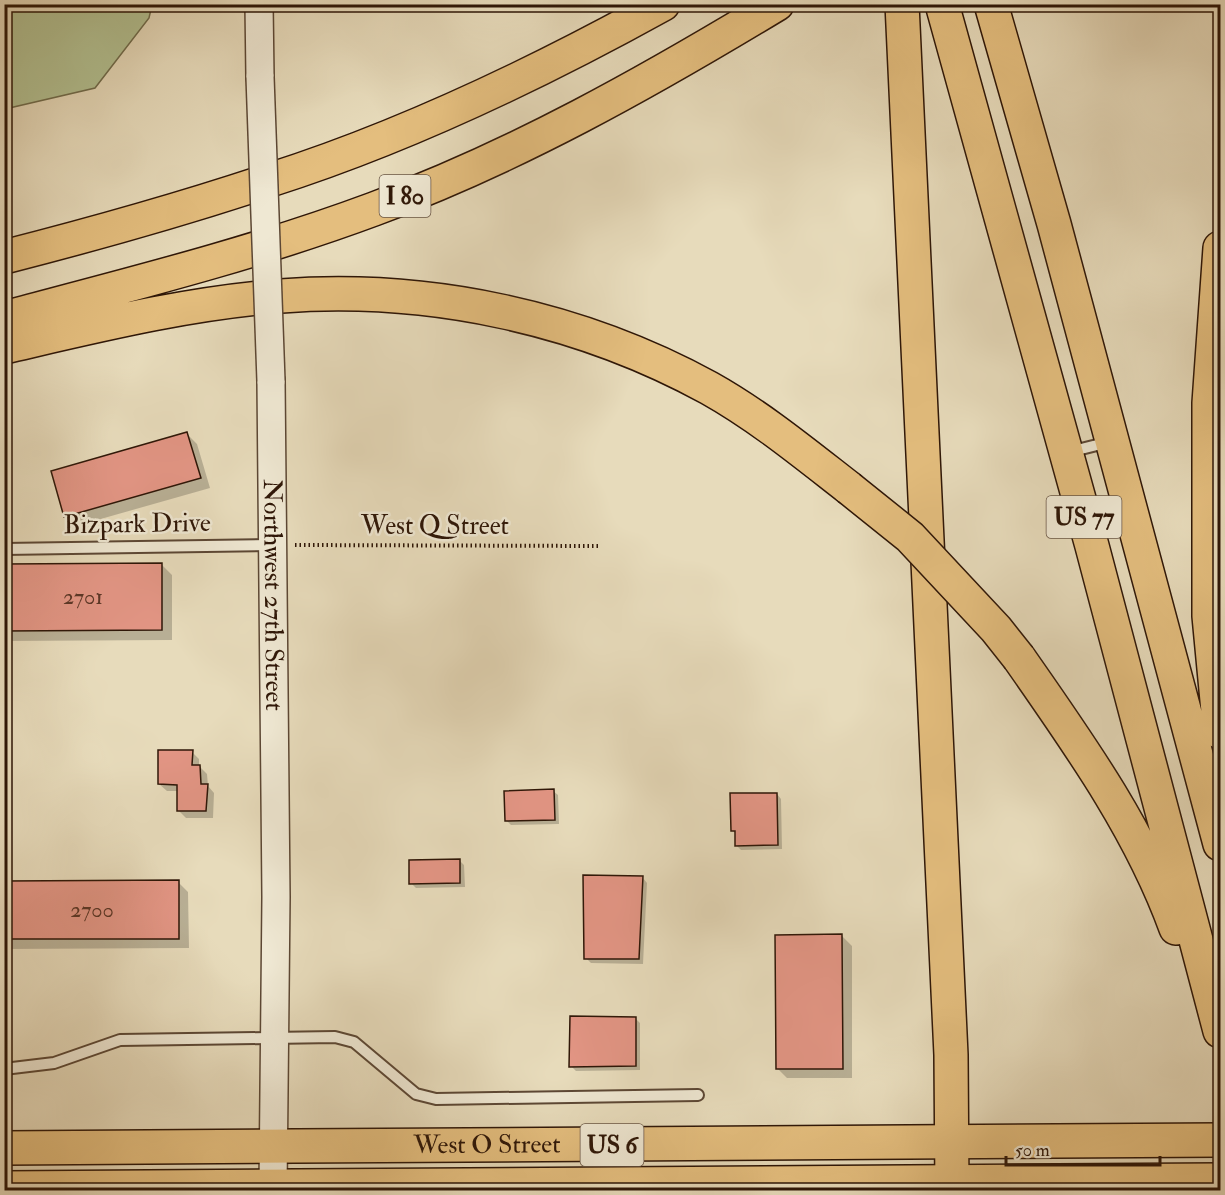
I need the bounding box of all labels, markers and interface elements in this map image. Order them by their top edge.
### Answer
road number: I 80 [380,175,430,217]
street label: Northwest 27th Street [256,479,290,711]
road number: US 77 [1046,496,1122,538]
street label: Bizpark Drive [63,507,211,542]
street label: West Q Street [360,510,509,542]
house number: 2701 [63,583,103,611]
house number: 2700 [70,896,114,924]
road number: US 6 [580,1124,644,1166]
street label: West O Street [412,1128,561,1161]
scale bar [1006,1129,1160,1167]
text: 50 m [1015,1139,1050,1162]

